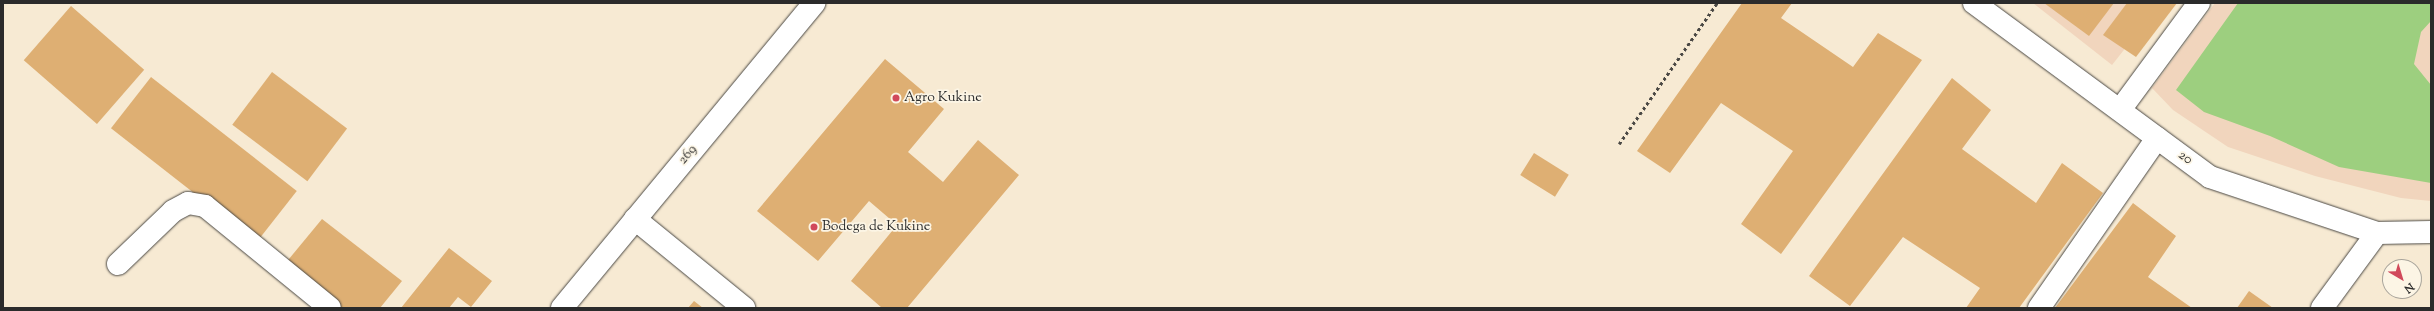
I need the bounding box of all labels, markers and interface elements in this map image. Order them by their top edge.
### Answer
place label: Agro Kukine [904,90,982,106]
marker: Agro Kukine [891,93,901,103]
street label: 269 [675,142,701,168]
street label: 20 [2174,147,2196,169]
place label: Bodega de Kukine [822,219,930,235]
marker: Bodega de Kukine [809,222,819,232]
north arrow [2382,259,2422,299]
text: N [2400,279,2417,297]

